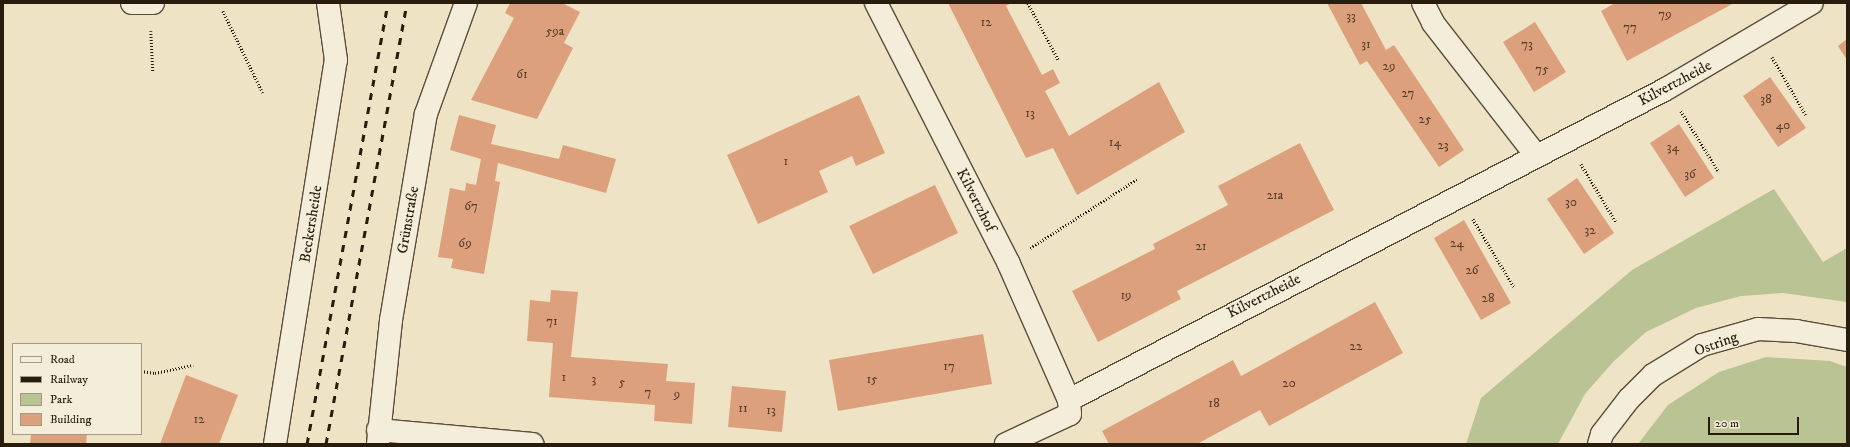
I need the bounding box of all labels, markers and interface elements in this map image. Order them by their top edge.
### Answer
house number: 79 [1658,6,1672,22]
house number: 33 [1346,8,1356,24]
house number: 12 [980,14,992,30]
house number: 77 [1623,19,1637,35]
house number: 59a [546,23,564,39]
house number: 31 [1361,36,1371,52]
house number: 73 [1521,36,1533,52]
street label: Kilvertzheide [1635,56,1715,110]
house number: 29 [1383,58,1395,74]
house number: 75 [1535,61,1549,77]
house number: 61 [516,66,528,82]
house number: 27 [1402,85,1414,101]
house number: 38 [1760,91,1772,107]
house number: 13 [1025,105,1035,121]
house number: 25 [1419,111,1431,127]
house number: 40 [1776,117,1790,133]
house number: 14 [1109,134,1121,150]
house number: 23 [1437,137,1449,153]
house number: 34 [1667,139,1679,155]
house number: 1 [784,153,788,169]
street label: Kilvertzhof [952,165,1000,235]
house number: 36 [1684,166,1696,182]
street label: Beckersheide [296,184,326,264]
street label: Grünstraße [393,185,423,255]
house number: 21a [1267,187,1283,203]
house number: 30 [1565,194,1577,210]
house number: 67 [464,198,478,214]
house number: 32 [1584,222,1596,238]
house number: 69 [458,235,472,251]
house number: 24 [1450,235,1464,251]
house number: 21 [1195,238,1207,254]
house number: 26 [1465,262,1479,278]
street label: Kilvertzheide [1224,270,1304,322]
house number: 19 [1120,287,1132,303]
house number: 28 [1482,290,1494,306]
house number: 71 [546,313,558,329]
street label: Ostring [1692,328,1740,360]
house number: 22 [1350,338,1362,354]
legend [12,343,142,435]
text: Road [50,352,75,367]
house number: 17 [943,358,955,374]
house number: 1 [562,369,566,385]
house number: 3 [592,371,596,387]
house number: 15 [866,371,878,387]
text: Railway [50,372,88,387]
house number: 5 [619,374,625,390]
house number: 20 [1282,375,1296,391]
house number: 7 [645,384,651,400]
house number: 9 [674,386,680,402]
text: Park [50,392,72,407]
house number: 18 [1208,395,1220,411]
house number: 11 [738,400,748,416]
house number: 13 [766,402,776,418]
scale bar [1710,409,1801,435]
house number: 12 [193,411,205,427]
text: Building [50,412,91,427]
text: 20 m [1715,416,1739,431]

